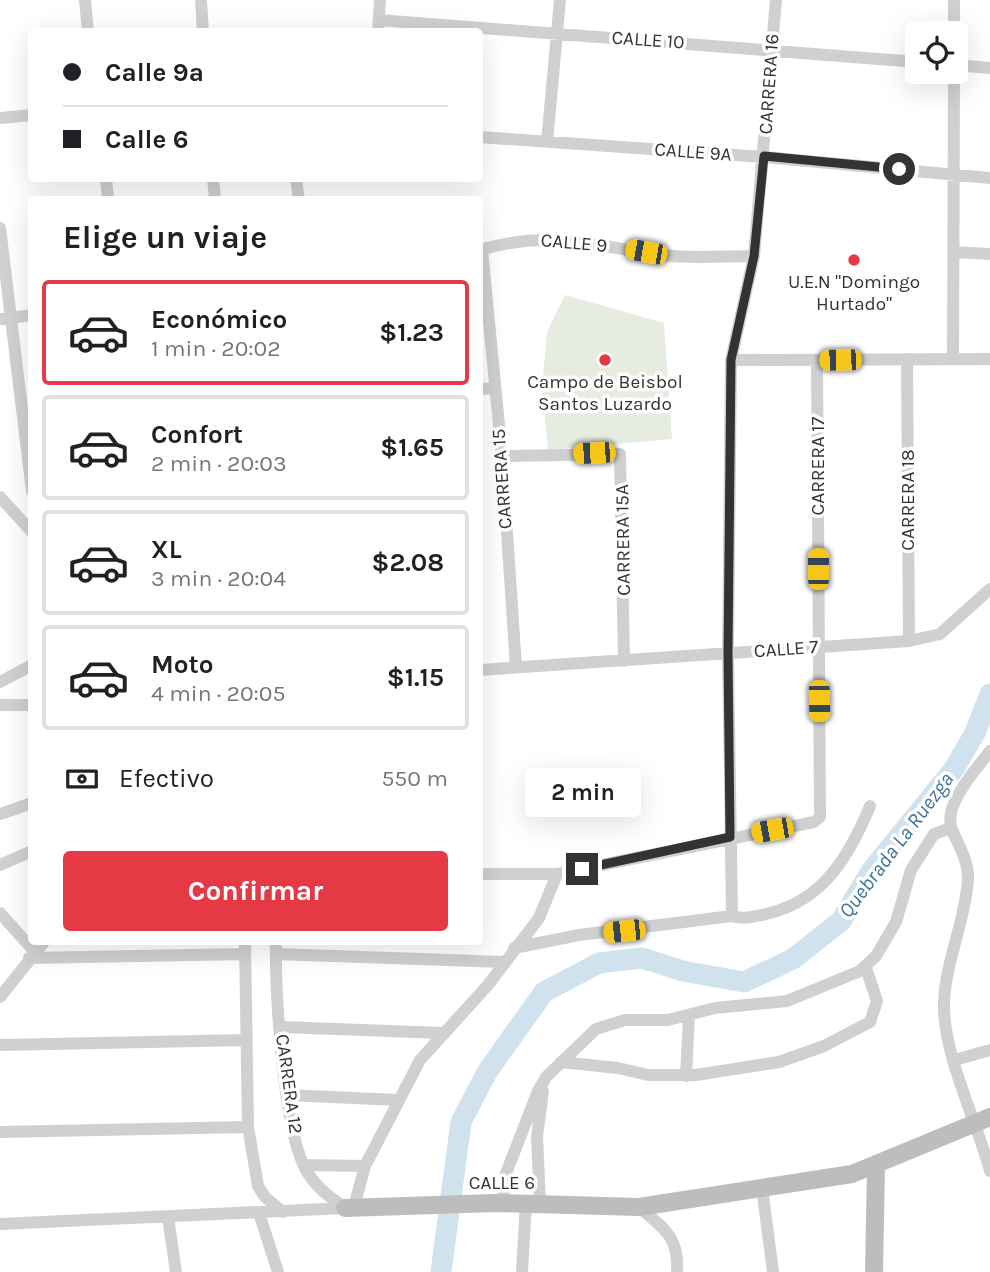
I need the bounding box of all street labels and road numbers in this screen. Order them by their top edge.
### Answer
street label: CALLE 10 [611,26,685,54]
street label: CARRERA 16 [755,33,783,135]
street label: CALLE 9A [654,138,732,166]
street label: CALLE 9 [540,229,608,257]
street label: CARRERA 17 [807,417,829,515]
street label: CARRERA 15 [488,428,516,530]
street label: CARRERA 18 [897,449,919,551]
street label: CARRERA 15A [611,484,635,596]
street label: CALLE 7 [753,636,819,662]
street label: CARRERA 12 [271,1033,307,1135]
street label: CALLE 6 [469,1172,535,1194]

